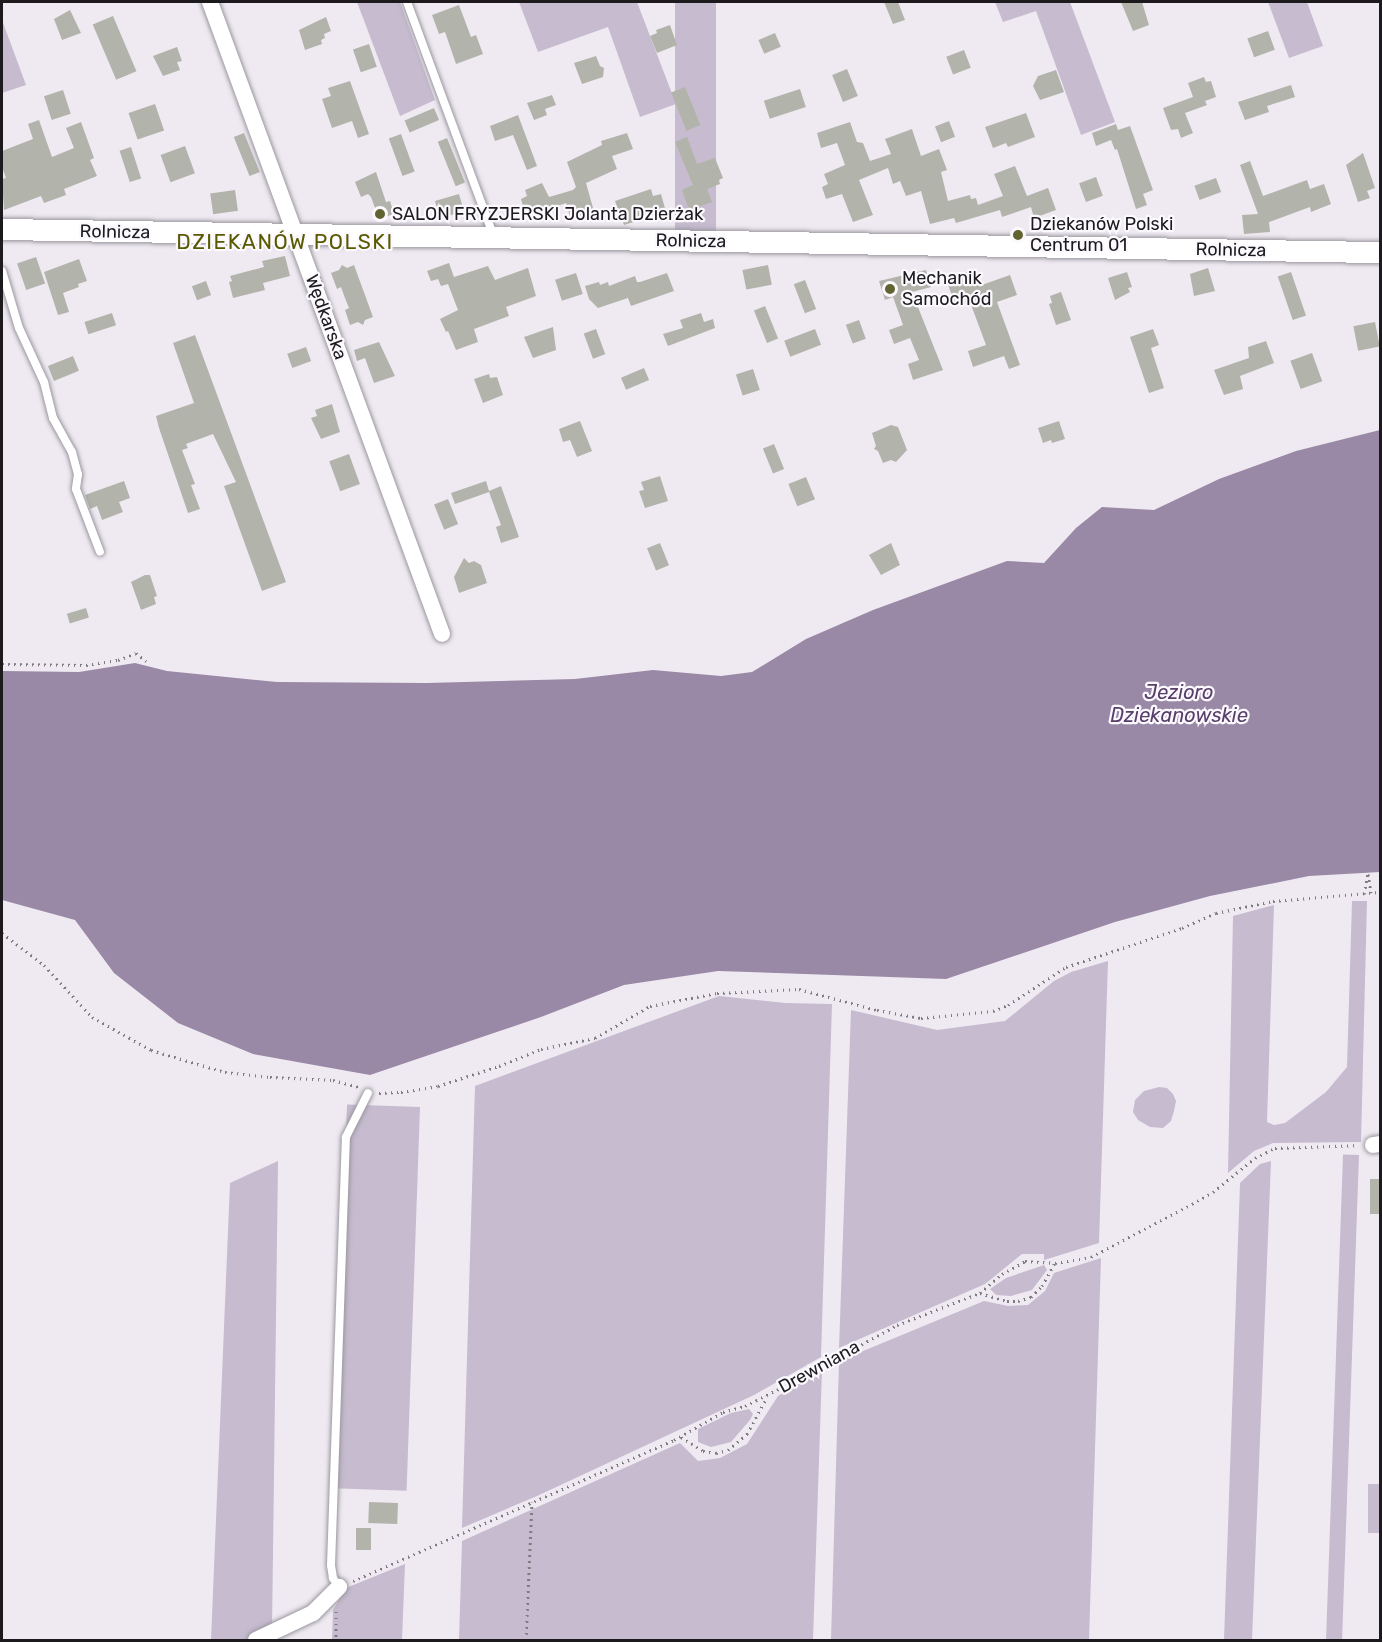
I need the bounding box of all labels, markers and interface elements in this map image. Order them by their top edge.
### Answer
place label: SALON FRYZJERSKI Jolanta Dzierżak [392,203,703,225]
marker: SALON FRYZJERSKI Jolanta Dzierżak [373,207,387,221]
place label: Dziekanów Polski Centrum 01 [1030,214,1174,256]
street label: Rolnicza [79,221,151,243]
marker: Dziekanów Polski Centrum 01 [1011,228,1025,242]
district label: DZIEKANÓW POLSKI [176,229,394,255]
street label: Rolnicza [655,230,727,252]
street label: Rolnicza [1195,239,1267,261]
place label: Mechanik Samochód [902,268,991,310]
street label: Wędkarska [301,272,351,362]
marker: Mechanik Samochód [883,282,897,296]
water label: Jezioro Dziekanowskie [1110,680,1248,727]
street label: Drewniana [775,1336,863,1398]

